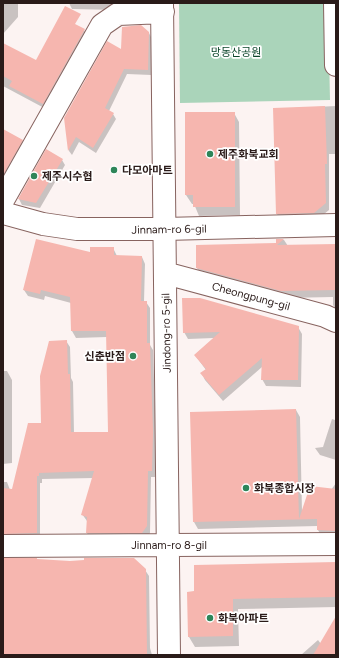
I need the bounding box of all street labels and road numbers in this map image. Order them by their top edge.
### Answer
street label: Jinnam-ro 6-gil [131,222,207,237]
street label: Cheongpung-gil [210,280,291,313]
street label: Jindong-ro 5-gil [159,293,174,373]
street label: Jinnam-ro 8-gil [131,539,207,552]

